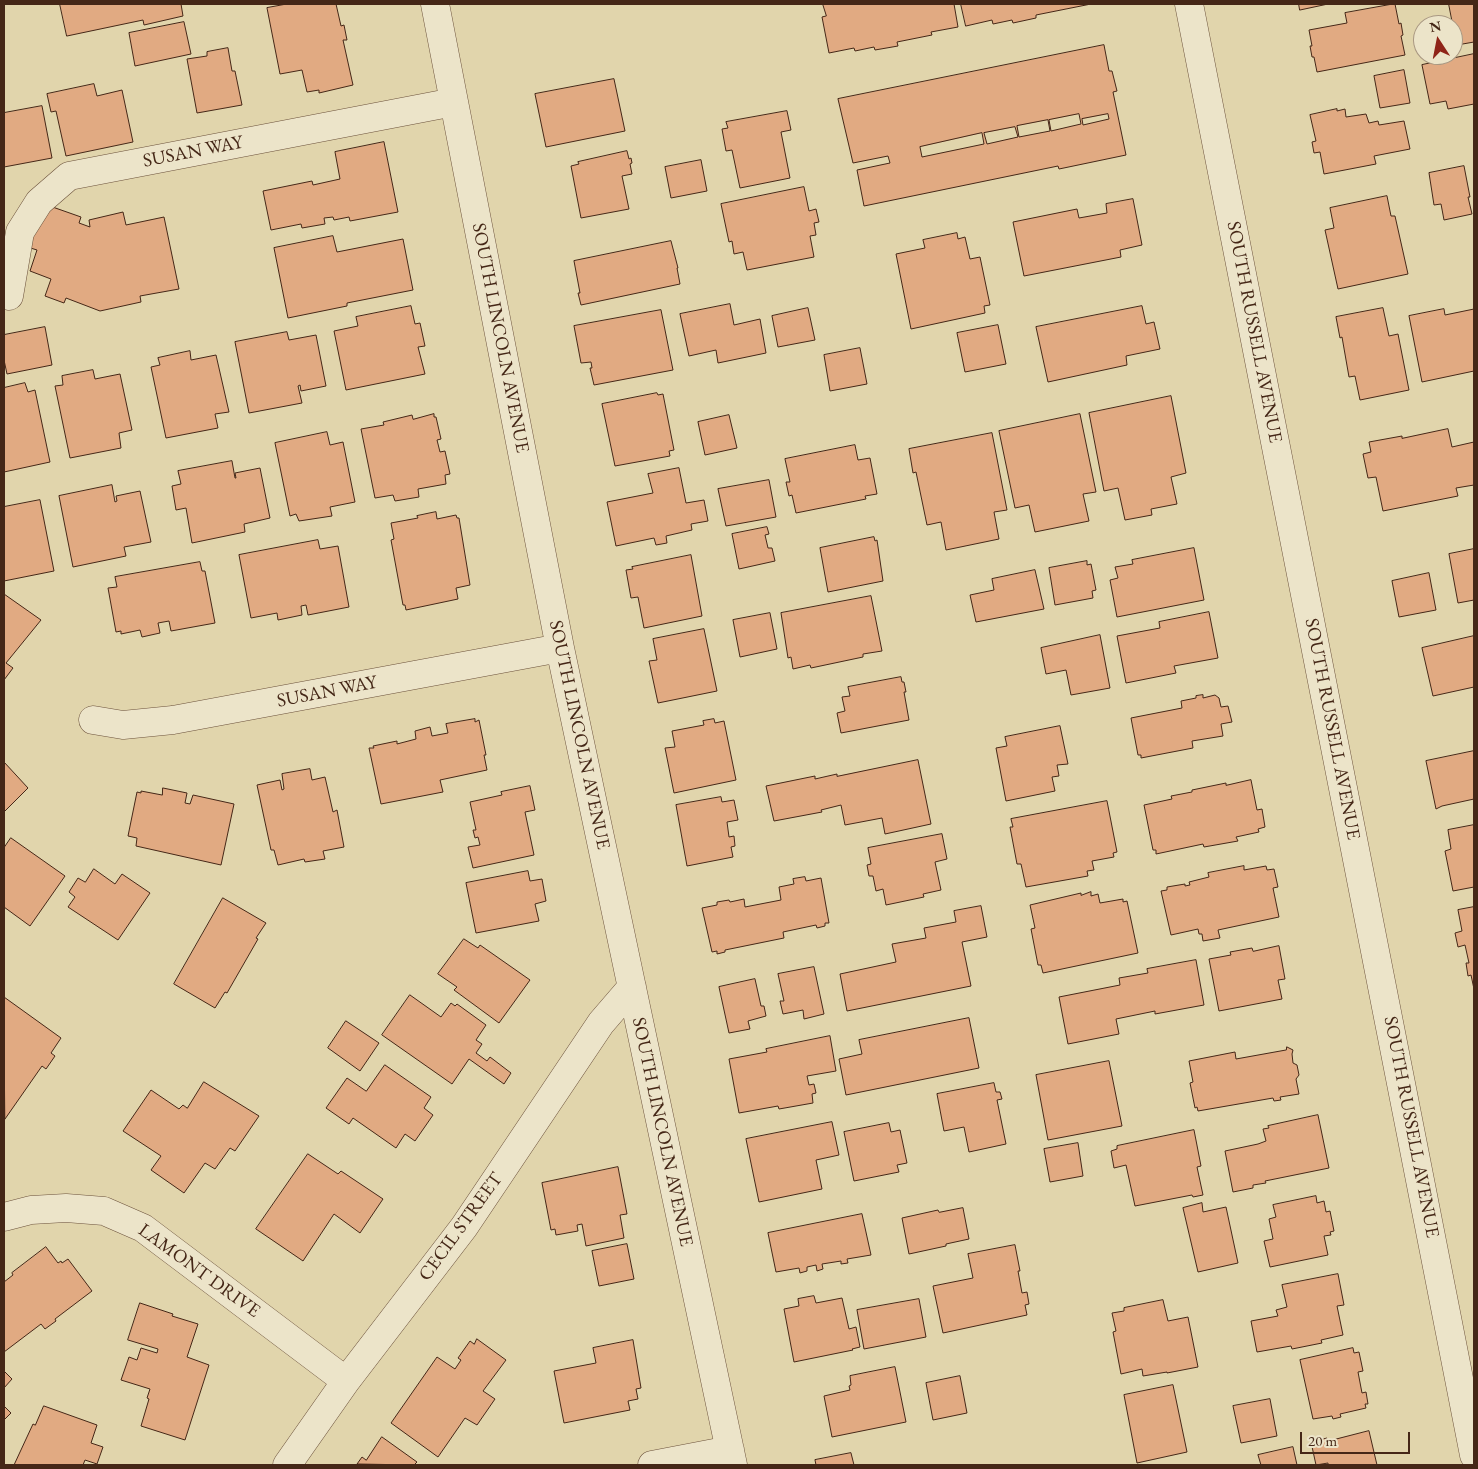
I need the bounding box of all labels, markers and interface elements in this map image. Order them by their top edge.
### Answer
north arrow [1413,15,1463,65]
text: N [1428,16,1443,36]
street label: SUSAN WAY [141,131,245,173]
street label: SOUTH RUSSELL AVENUE [1221,219,1287,445]
street label: SOUTH LINCOLN AVENUE [467,221,533,455]
street label: SOUTH RUSSELL AVENUE [1299,616,1365,842]
street label: SOUTH LINCOLN AVENUE [544,618,614,852]
street label: SUSAN WAY [275,671,379,713]
street label: SOUTH RUSSELL AVENUE [1378,1014,1444,1240]
street label: SOUTH LINCOLN AVENUE [627,1015,697,1249]
street label: CECIL STREET [414,1168,508,1286]
street label: LAMONT DRIVE [134,1219,264,1323]
scale bar [1303,1422,1413,1454]
text: 20 m [1308,1431,1337,1450]

